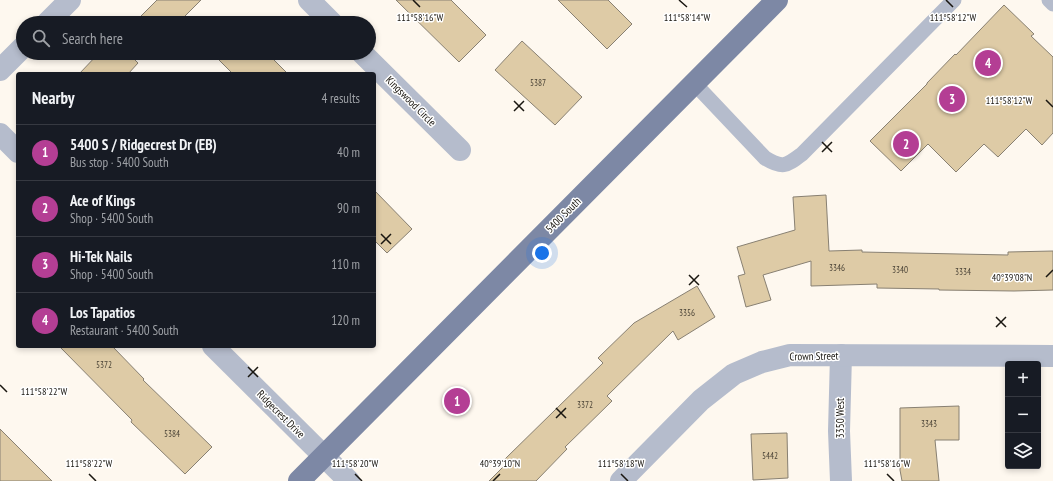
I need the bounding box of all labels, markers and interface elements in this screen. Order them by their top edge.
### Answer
text: 111°58'16"W [397,11,444,24]
text: 111°58'14"W [664,11,711,24]
text: 111°58'12"W [930,11,977,24]
search box [16,16,376,60]
icon: search [30,27,52,49]
text: Search here [62,29,123,48]
pin: 4 [975,48,1001,78]
street label: Kingswood Circle [383,73,439,129]
house number: 5387 [530,77,546,88]
pin: 3 [939,84,965,114]
text: Nearby [32,87,75,109]
text: 4 results [321,90,360,107]
text: 111°58'12"W [986,94,1033,107]
pin: 2 [893,129,919,159]
text: 5400 S / Ridgecrest Dr (EB) [70,135,217,154]
text: 1 [42,144,48,161]
text: 40 m [337,144,360,161]
text: Bus stop · 5400 South [70,154,169,171]
text: Ace of Kings [70,191,135,210]
street label: 5400 South [542,194,584,236]
text: 2 [42,200,48,217]
text: 90 m [337,200,360,217]
text: Shop · 5400 South [70,210,153,227]
your location [532,243,552,263]
text: Hi-Tek Nails [70,247,132,266]
text: 3 [42,256,48,273]
text: 110 m [331,256,360,273]
house number: 3346 [829,262,845,273]
house number: 3340 [892,264,908,275]
text: Shop · 5400 South [70,266,153,283]
house number: 3334 [955,266,971,277]
text: 40°39'08"N [992,271,1032,284]
text: Los Tapatios [70,303,135,322]
house number: 3356 [679,307,695,318]
text: 4 [42,312,48,329]
text: 120 m [331,312,360,329]
text: Restaurant · 5400 South [70,322,179,339]
street label: Crown Street [789,349,839,363]
house number: 5372 [96,359,112,370]
map controls [1005,361,1041,469]
button: + [1005,361,1041,397]
text: 111°58'22"W [21,385,68,398]
pin: 1 [444,386,470,416]
street label: Ridgecrest Drive [254,387,308,441]
button: − [1005,397,1041,433]
street label: 3350 West [833,398,847,438]
house number: 3372 [577,399,593,410]
house number: 3343 [921,418,937,429]
house number: 5384 [164,428,180,439]
button: layers [1005,433,1041,469]
house number: 5442 [762,450,778,461]
text: 111°58'22"W [66,457,113,470]
text: 111°58'20"W [332,457,379,470]
text: 40°39'10"N [480,457,520,470]
text: 111°58'18"W [598,457,645,470]
text: 111°58'16"W [864,457,911,470]

